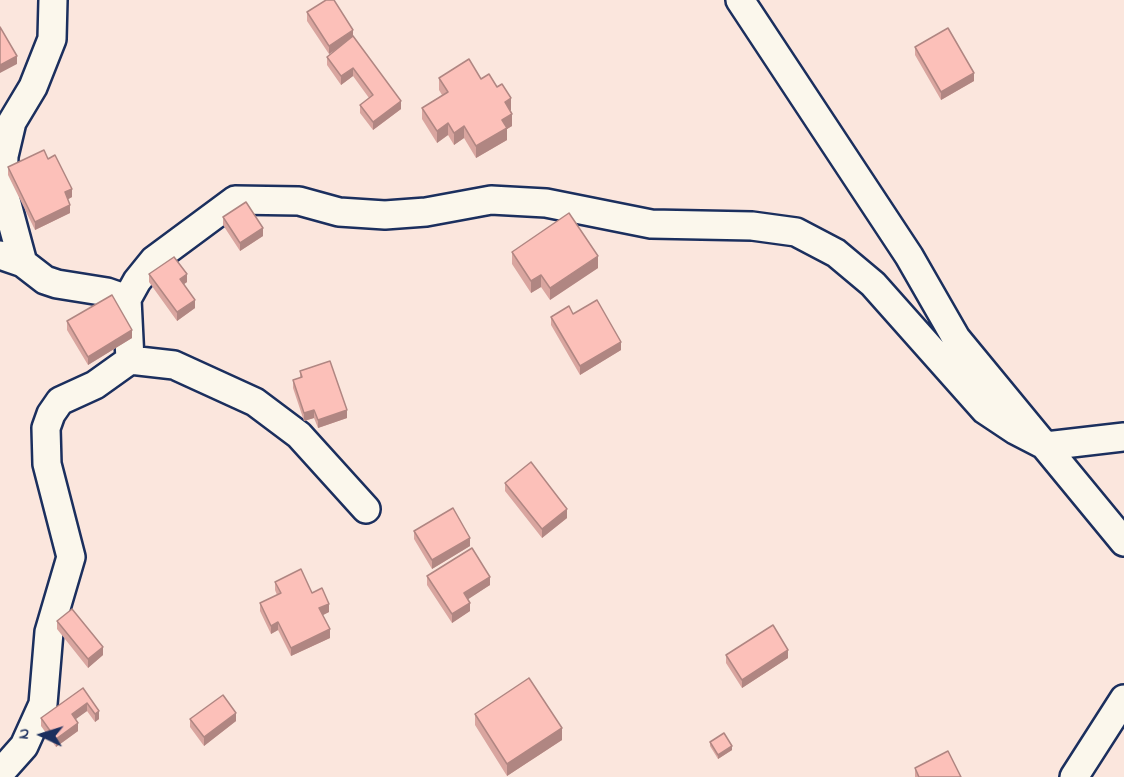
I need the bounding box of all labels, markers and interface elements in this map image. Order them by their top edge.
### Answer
north arrow [12,705,72,765]
text: N [12,728,36,740]

